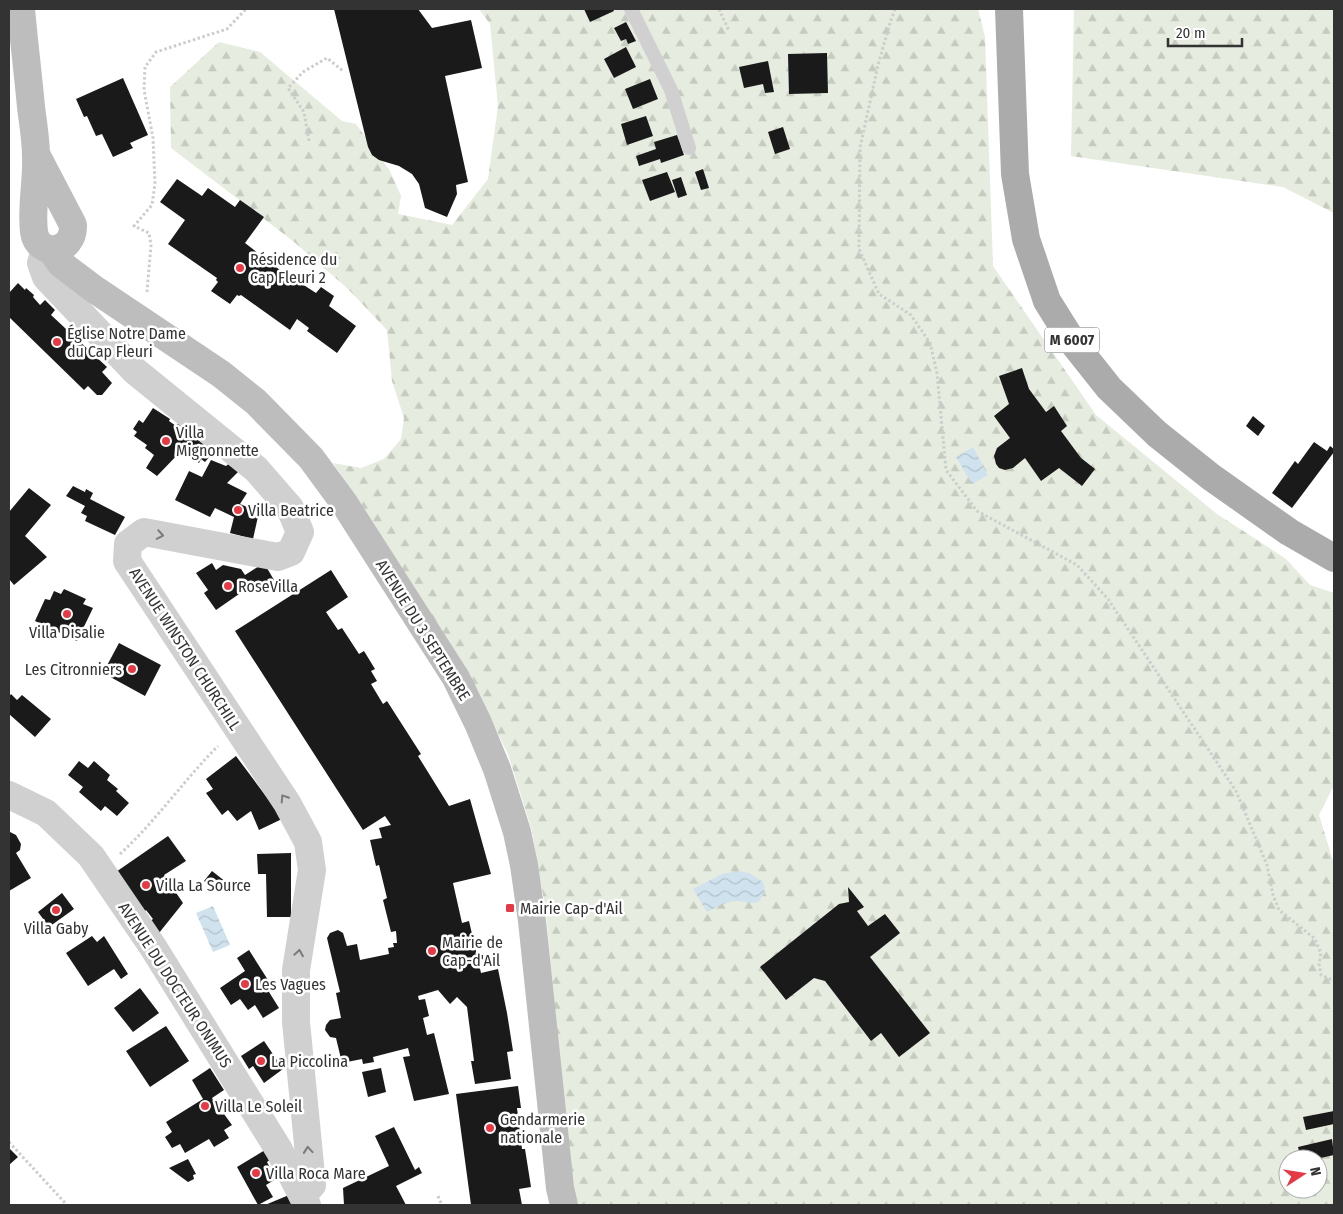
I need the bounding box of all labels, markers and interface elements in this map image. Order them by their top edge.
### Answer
scale bar [1168,15,1242,47]
text: 20 m [1176,24,1206,42]
place label: Résidence du Cap Fleuri 2 [250,250,337,287]
marker: Résidence du Cap Fleuri 2 [234,262,246,274]
place label: Église Notre Dame du Cap Fleuri [67,324,186,361]
road number: M 6007 [1044,328,1100,352]
marker: Église Notre Dame du Cap Fleuri [51,336,63,348]
place label: Villa Mignonnette [176,423,259,460]
marker: Villa Mignonnette [160,435,172,447]
place label: Villa Beatrice [248,501,334,520]
marker: Villa Beatrice [232,504,244,516]
one-way arrow [156,530,165,540]
street label: AVENUE DU 3 SEPTEMBRE [372,556,474,704]
street label: AVENUE WINSTON CHURCHILL [125,564,245,734]
place label: RoseVilla [238,577,298,596]
marker: RoseVilla [222,580,234,592]
marker: Villa Disalie [61,608,73,620]
place label: Villa Disalie [29,623,105,642]
place label: Les Citronniers [25,660,122,679]
marker: Les Citronniers [126,663,138,675]
one-way arrow [280,795,290,804]
place label: Villa La Source [156,876,251,895]
marker: Villa La Source [140,879,152,891]
street label: AVENUE DU DOCTEUR ONIMUS [114,899,236,1071]
place label: Mairie Cap-d'Ail [520,899,623,918]
marker: Mairie Cap-d'Ail [504,902,516,914]
marker: Villa Gaby [50,904,62,916]
place label: Villa Gaby [24,919,89,938]
place label: Mairie de Cap-d'Ail [442,933,503,970]
marker: Mairie de Cap-d'Ail [426,945,438,957]
one-way arrow [293,949,303,957]
place label: Les Vagues [255,975,326,994]
marker: Les Vagues [239,978,251,990]
place label: La Piccolina [271,1052,348,1071]
marker: La Piccolina [255,1055,267,1067]
place label: Villa Le Soleil [215,1097,302,1116]
marker: Villa Le Soleil [199,1100,211,1112]
place label: Gendarmerie nationale [500,1110,585,1147]
marker: Gendarmerie nationale [484,1122,496,1134]
one-way arrow [303,1146,314,1154]
north arrow [1278,1149,1328,1199]
place label: Villa Roca Mare [266,1164,366,1183]
text: N [1306,1166,1324,1177]
marker: Villa Roca Mare [250,1167,262,1179]

